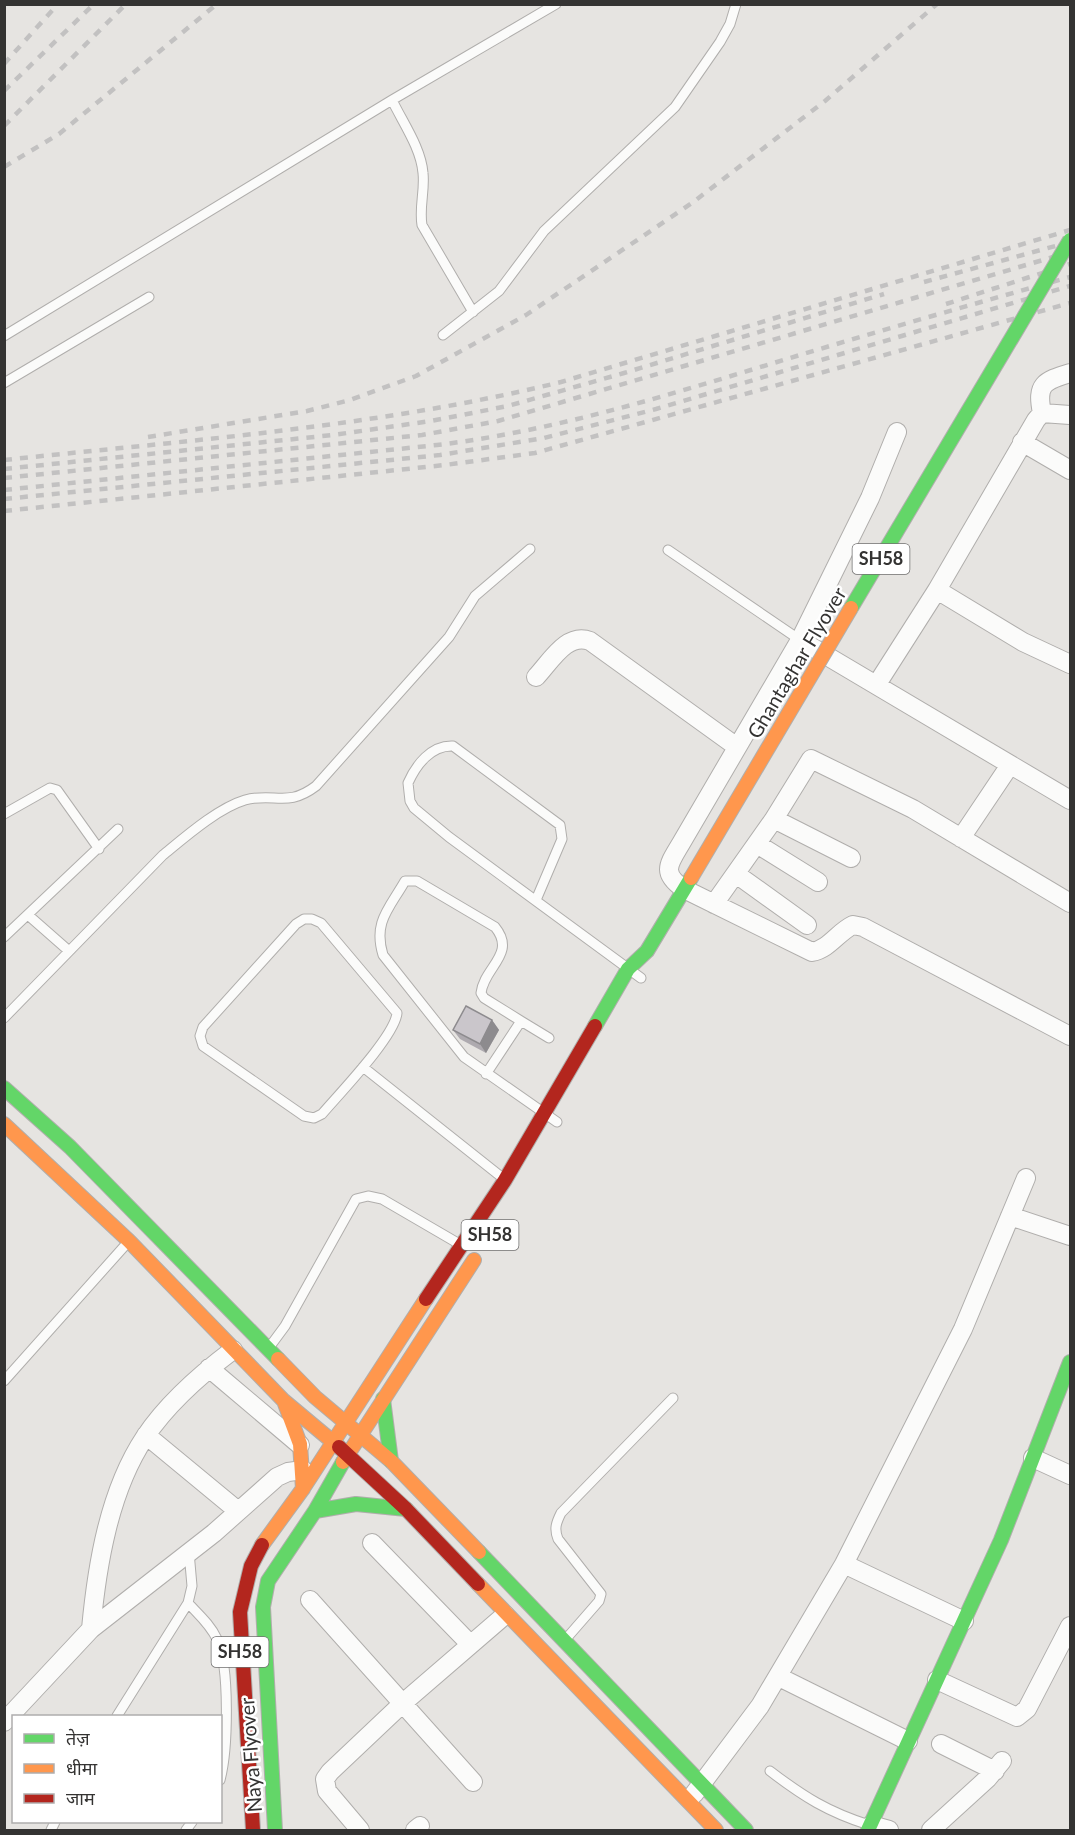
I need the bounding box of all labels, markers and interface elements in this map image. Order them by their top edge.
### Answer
road number: SH58 [852,544,910,574]
street label: Ghantaghar Flyover [742,582,851,742]
road number: SH58 [462,1220,518,1250]
road number: SH58 [212,1637,268,1667]
street label: Naya Flyover [234,1696,266,1813]
legend [12,1715,222,1823]
text: तेज़ [66,1727,90,1749]
text: धीमा [66,1757,97,1779]
text: जाम [66,1787,96,1809]

